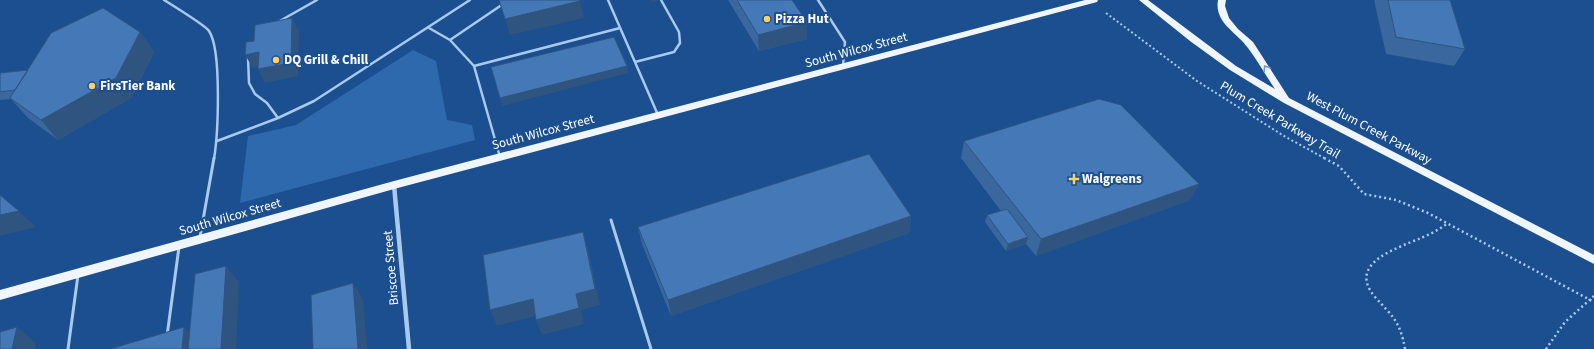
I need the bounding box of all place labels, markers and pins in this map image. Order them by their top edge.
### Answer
place label: Pizza Hut [775,10,829,28]
marker: Pizza Hut [762,14,772,24]
place label: DQ Grill & Chill [284,51,368,69]
marker: DQ Grill & Chill [271,55,281,65]
place label: FirsTier Bank [100,77,176,95]
marker: FirsTier Bank [87,81,97,91]
place label: Walgreens [1082,170,1142,188]
marker: Walgreens [1069,174,1079,184]

